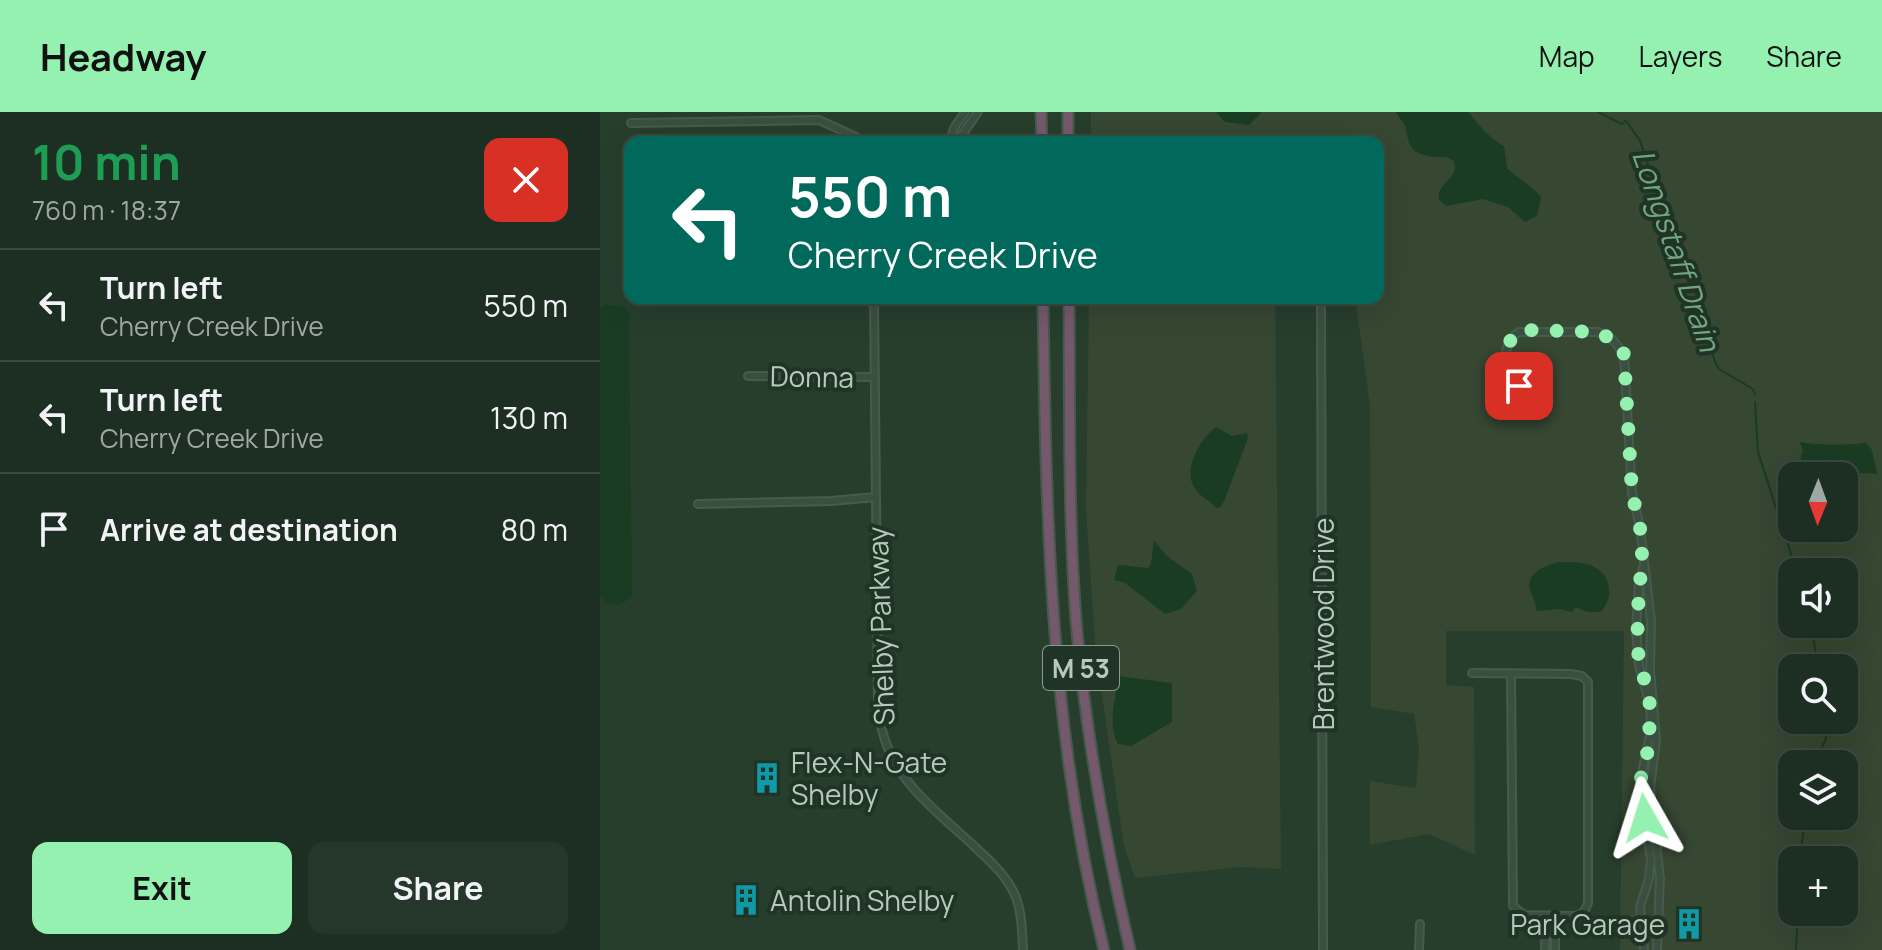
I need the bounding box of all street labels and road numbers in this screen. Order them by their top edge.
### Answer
street label: Donna [770,356,854,396]
street label: Brentwood Drive [1304,518,1342,730]
street label: Shelby Parkway [858,526,902,726]
road number: M 53 [1043,646,1119,690]

